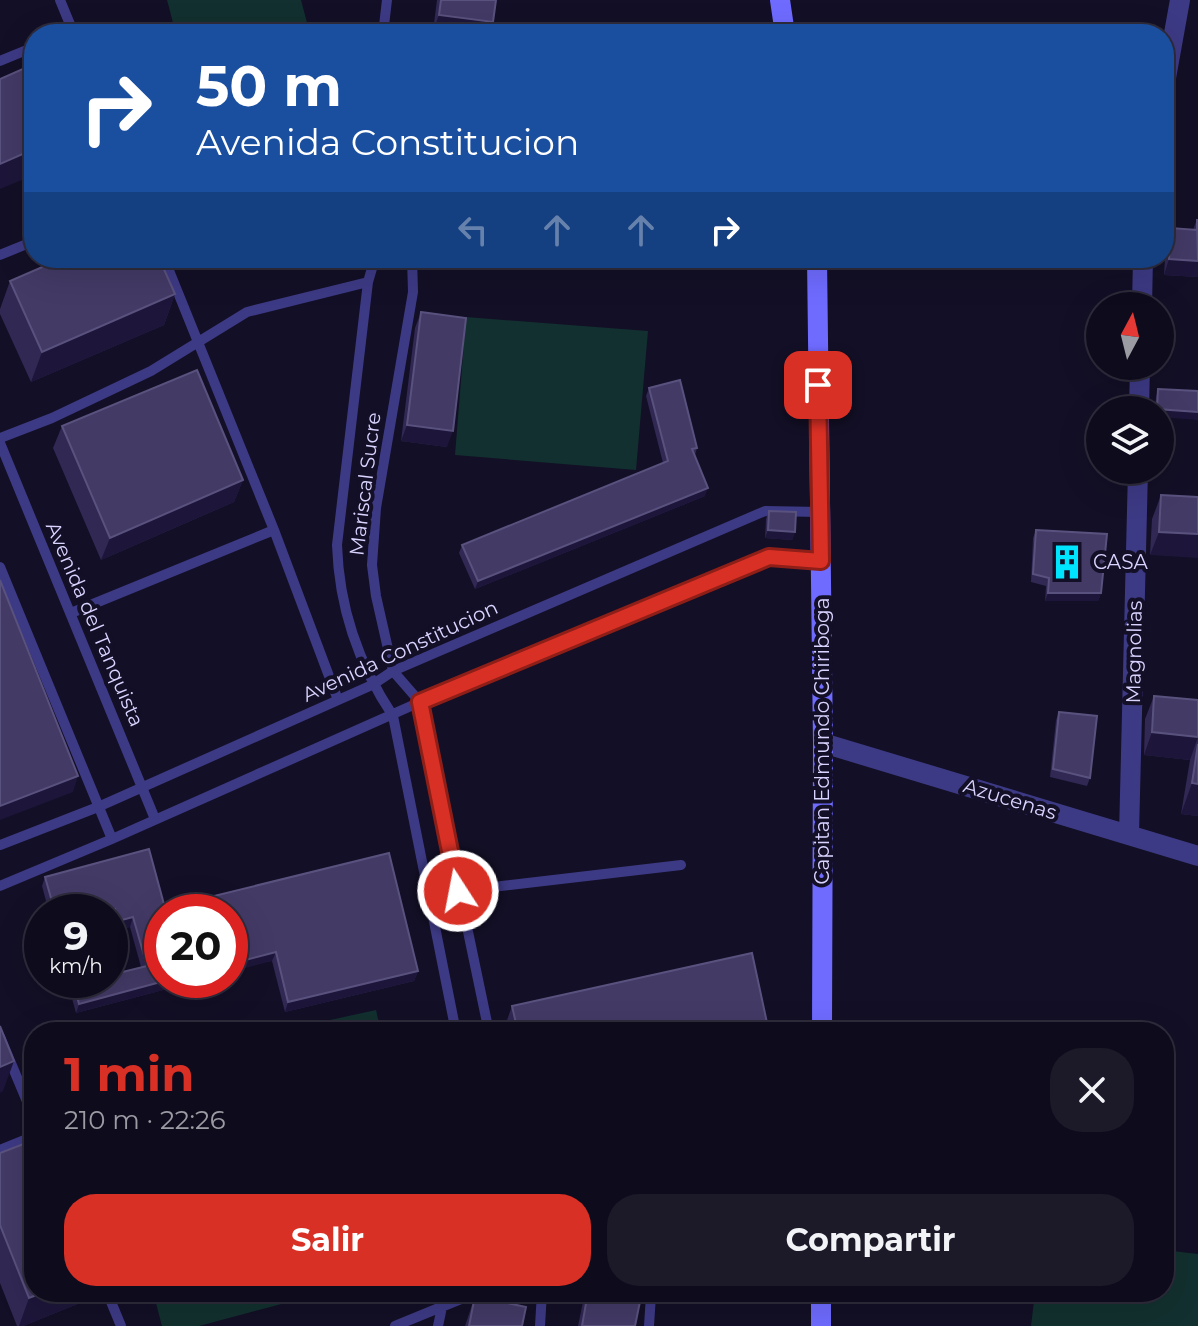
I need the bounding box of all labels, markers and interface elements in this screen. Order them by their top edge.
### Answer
text: 50 m [196,52,342,120]
icon: right [64,56,168,160]
text: Avenida Constitucion [196,120,579,164]
icon: left [451,208,495,252]
icon: ahead [535,208,579,252]
icon: ahead [619,208,663,252]
icon: right [703,208,747,252]
north arrow [1086,292,1174,380]
map controls [1086,292,1174,484]
pin [784,351,852,419]
icon: arrive [796,363,840,407]
button: layers [1086,396,1174,484]
street label: Mariscal Sucre [344,411,386,557]
street label: Avenida del Tanquista [41,518,149,730]
building icon: CASA [1048,543,1086,581]
place label: CASA [1093,550,1148,574]
street label: Avenida Constitucion [298,595,502,707]
street label: Capitan Edmundo Chiriboga [810,597,834,885]
street label: Magnolias [1121,600,1147,704]
street label: Azucenas [960,773,1060,825]
position arrow [416,849,500,933]
speed limit sign: 20 [144,894,248,998]
text: 9 [63,911,89,960]
text: km/h [49,954,103,978]
text: 1 min [64,1045,194,1103]
button: close [1050,1048,1134,1132]
text: 210 m · 22:26 [64,1104,226,1136]
button: Salir [64,1194,591,1286]
button: Compartir [607,1194,1134,1286]

